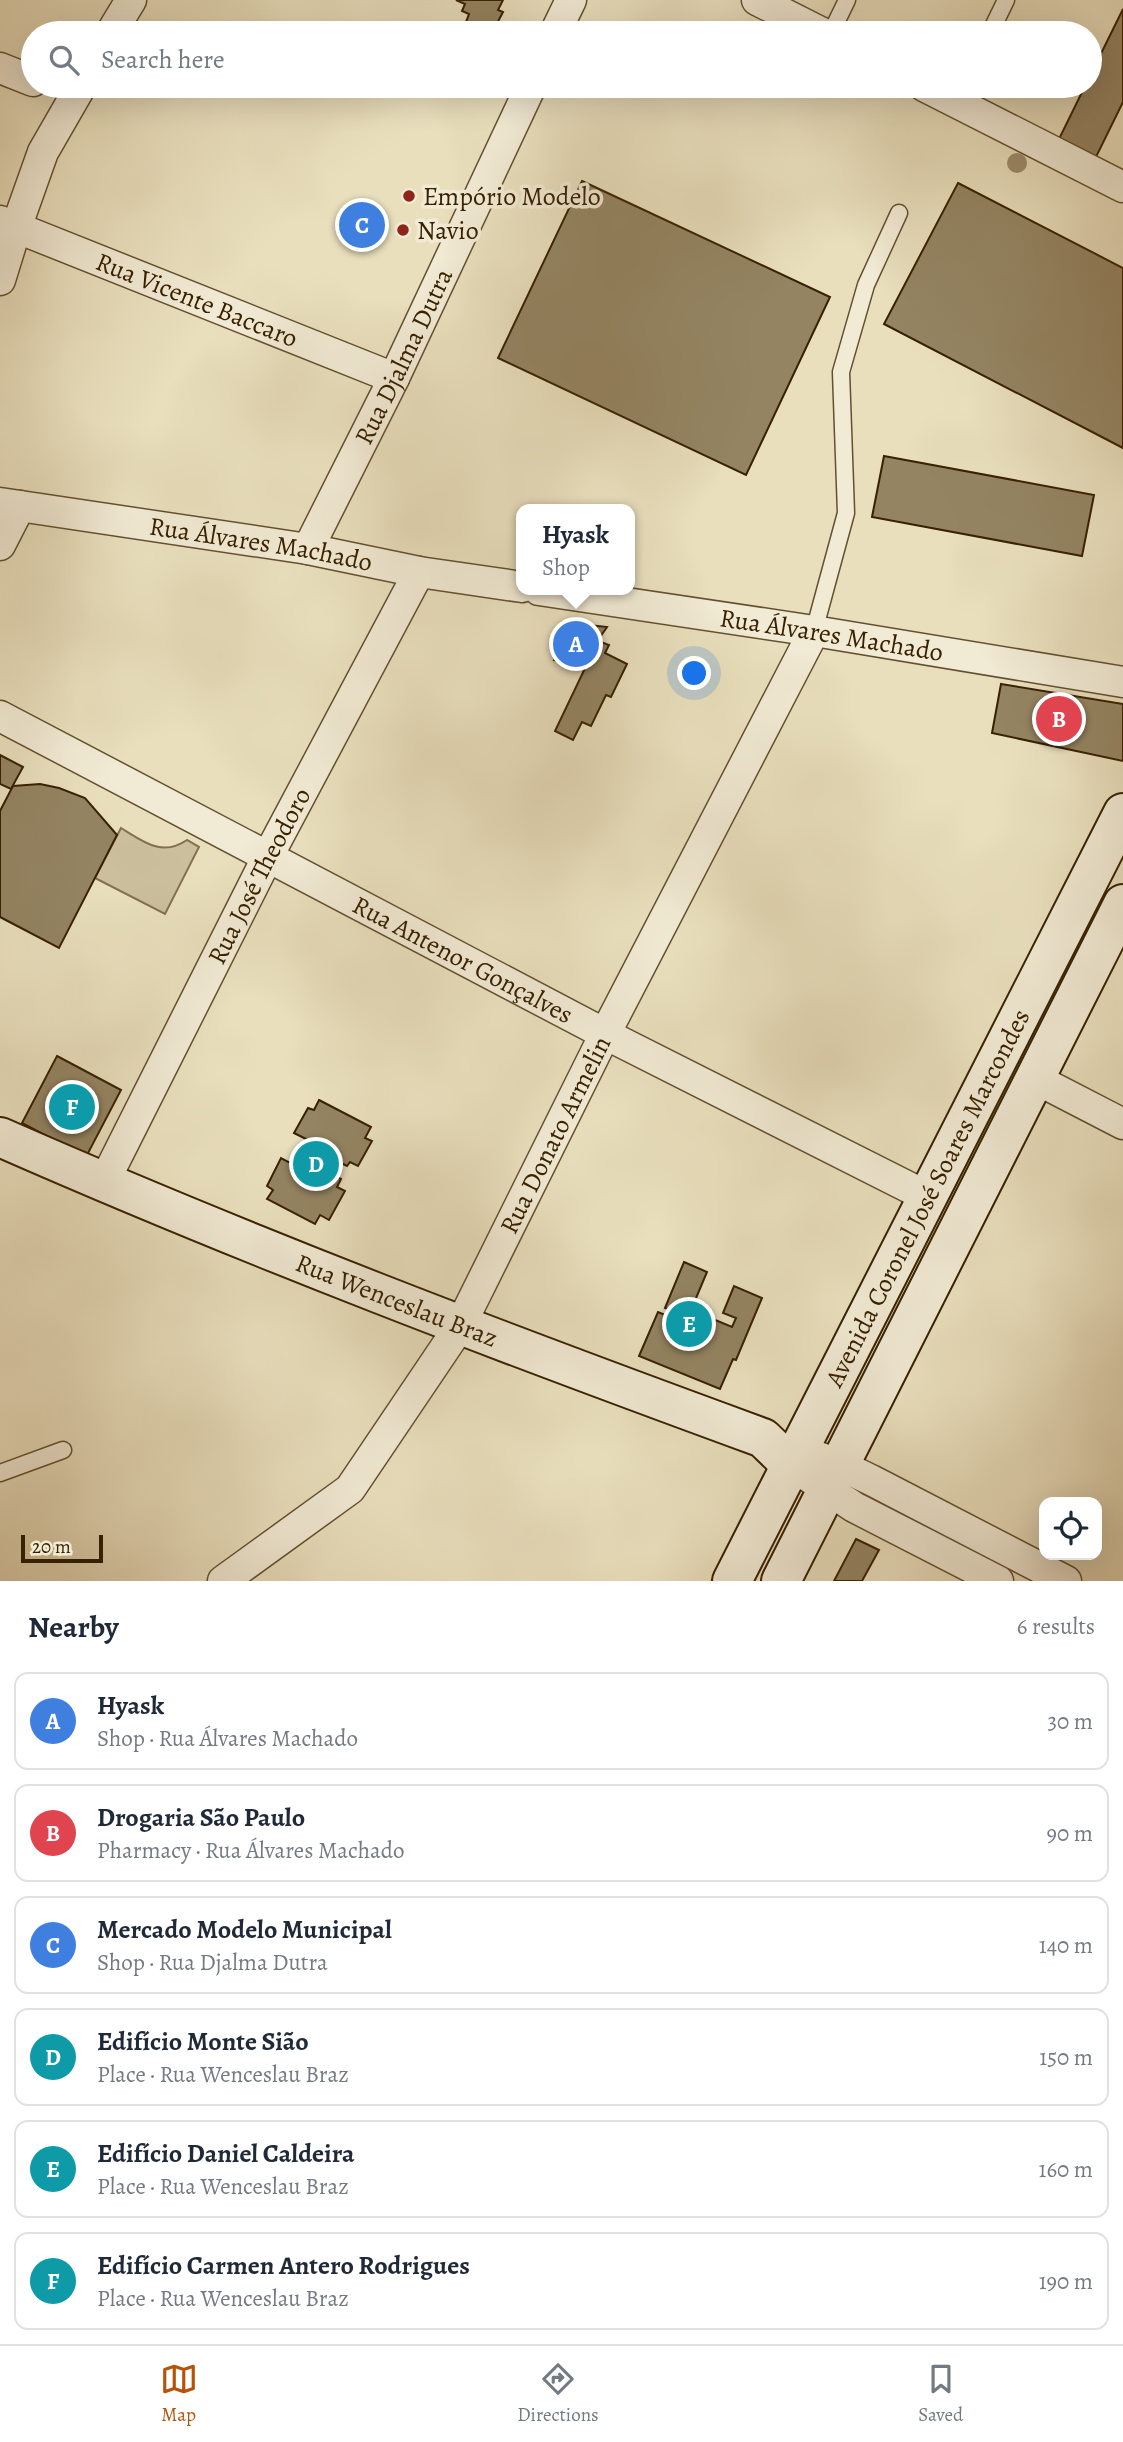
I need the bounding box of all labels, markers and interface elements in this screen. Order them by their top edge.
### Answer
search box [21,21,1102,98]
icon: search [45,41,83,79]
text: Search here [101,42,225,77]
place label: Empório Modelo [423,179,601,214]
marker: Empório Modelo [401,188,417,204]
pin: C [339,199,385,251]
place label: Navio [417,213,479,248]
marker: Navio [395,222,411,238]
street label: Rua Vicente Baccaro [91,244,303,356]
street label: Rua Djalma Dutra [346,263,461,451]
popup [516,504,635,595]
street label: Rua Álvares Machado [147,509,376,580]
text: Hyask [542,517,609,552]
text: Shop [542,552,590,583]
street label: Rua Álvares Machado [718,600,946,670]
pin: A [553,618,599,670]
your location [677,656,711,690]
pin: B [1036,693,1082,745]
street label: Rua José Theodoro [199,782,319,970]
street label: Rua Antenor Gonçalves [346,887,579,1032]
street label: Avenida Coronel José Soares Marcondes [816,1003,1038,1394]
street label: Rua Donato Armelin [492,1030,619,1240]
pin: F [49,1081,95,1133]
pin: D [293,1138,339,1190]
street label: Rua Wenceslau Braz [290,1245,503,1356]
pin: E [666,1298,712,1350]
map controls [1039,1497,1102,1560]
button: locate [1039,1497,1102,1560]
scale bar [21,1532,103,1564]
text: 20 m [32,1534,71,1560]
text: Nearby [28,1607,119,1647]
text: 6 results [1017,1611,1095,1642]
text: Hyask [97,1688,164,1723]
text: A [46,1706,60,1737]
text: 30 m [1047,1706,1093,1737]
text: Shop · Rua Álvares Machado [97,1723,358,1754]
text: Drogaria São Paulo [97,1800,305,1835]
text: B [46,1818,60,1849]
text: 90 m [1047,1818,1093,1849]
text: Pharmacy · Rua Álvares Machado [97,1835,404,1866]
text: Mercado Modelo Municipal [97,1912,392,1947]
text: C [46,1930,60,1961]
text: 140 m [1039,1930,1093,1961]
text: Shop · Rua Djalma Dutra [97,1947,328,1978]
text: Edifício Monte Sião [97,2024,309,2059]
text: D [45,2042,61,2073]
text: 150 m [1039,2042,1093,2073]
text: Place · Rua Wenceslau Braz [97,2059,349,2090]
text: Edifício Daniel Caldeira [97,2136,355,2171]
text: E [46,2154,60,2185]
text: 160 m [1039,2154,1093,2185]
text: Place · Rua Wenceslau Braz [97,2171,349,2202]
text: Edifício Carmen Antero Rodrigues [97,2248,470,2283]
text: F [47,2266,59,2297]
text: 190 m [1039,2266,1093,2297]
text: Place · Rua Wenceslau Braz [97,2283,349,2314]
tab: Map [160,2360,198,2428]
tab: Directions [517,2360,599,2428]
tab: Saved [918,2360,963,2428]

